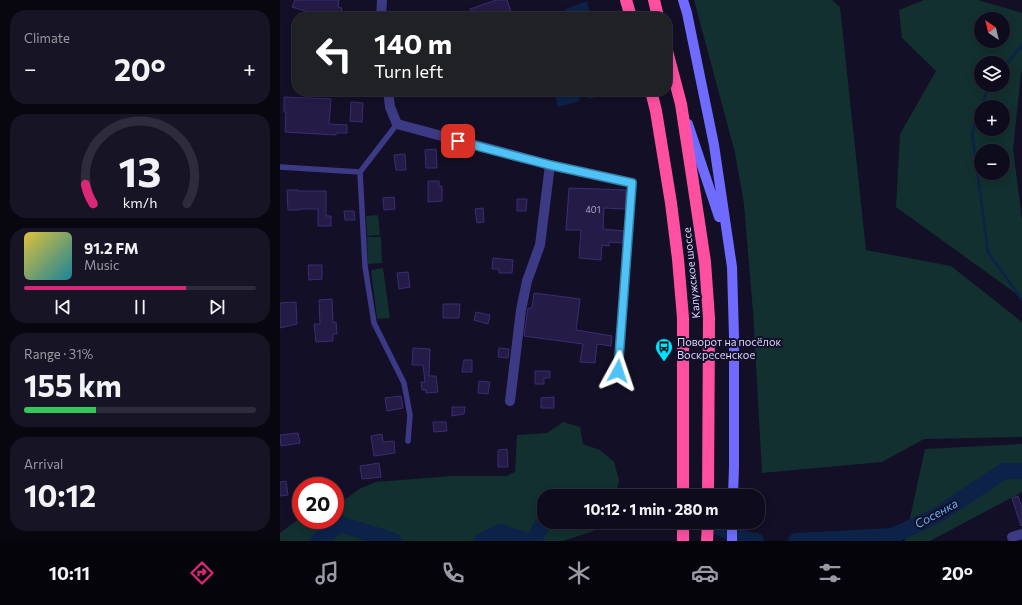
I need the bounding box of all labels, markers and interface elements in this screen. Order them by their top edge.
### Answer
north arrow [974,12,1010,48]
map controls [974,12,1010,180]
text: 140 m [374,26,452,60]
icon: left [308,28,360,80]
text: Climate [24,30,70,46]
text: 20° [114,50,166,87]
text: − [24,55,37,82]
text: + [243,55,256,82]
button: layers [974,56,1010,92]
text: Turn left [374,60,443,82]
button: + [974,100,1010,136]
pin [441,124,475,158]
icon: arrive [447,130,469,152]
button: − [974,144,1010,180]
text: 13 [118,145,162,196]
text: km/h [123,193,157,211]
house number: 401 [585,204,601,215]
street label: Калужское шоссе [680,227,702,319]
text: 91.2 FM [84,239,139,257]
text: Music [84,257,119,273]
icon: previous [52,296,74,318]
icon: pause [129,296,151,318]
icon: next [206,296,228,318]
place label: Поворот на посёлок Воскресенское [677,335,781,361]
bus stop icon: Поворот на посёлок Воскресенское [654,337,674,362]
text: Range · 31% [24,346,93,362]
position arrow [597,350,639,392]
text: 155 km [24,366,122,403]
text: Arrival [24,456,63,472]
text: 10:12 [24,476,96,513]
speed limit sign: 20 [292,477,344,529]
water label: Сосенка [912,495,960,531]
text: 10:12 · 1 min · 280 m [584,500,718,518]
icon: directions [188,559,216,587]
icon: music [313,559,341,587]
icon: phone [439,559,467,587]
icon: climate [565,559,593,587]
icon: car [691,559,719,587]
icon: filters [816,559,844,587]
text: 10:11 [49,562,90,584]
text: 20° [942,562,973,584]

